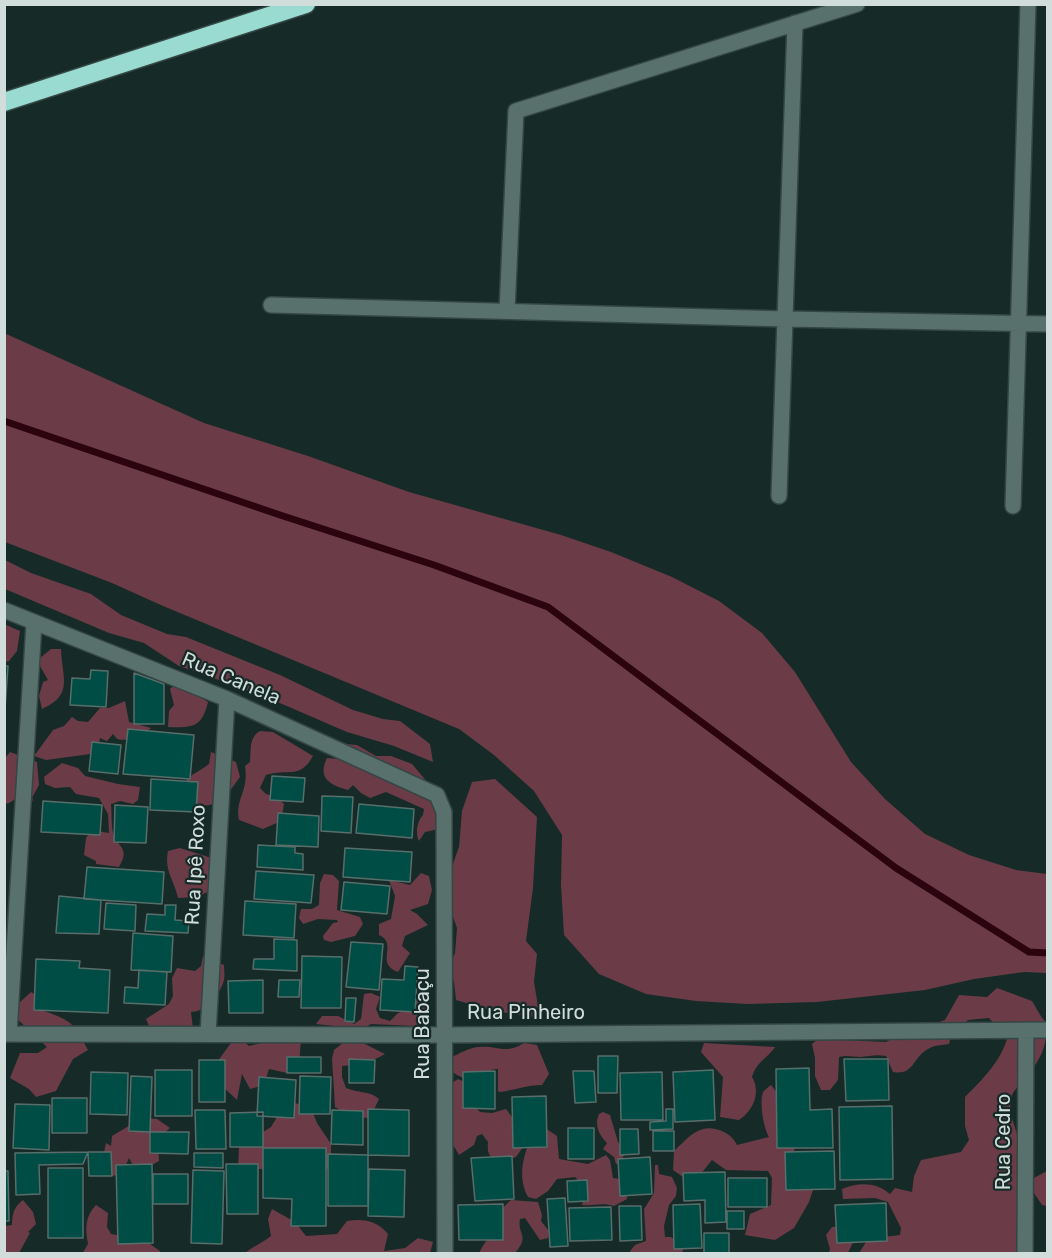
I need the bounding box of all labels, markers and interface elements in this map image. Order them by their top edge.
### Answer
street label: Rua Canela [178,648,284,710]
street label: Rua Ipê Roxo [181,804,211,926]
street label: Rua Babaçu [411,968,435,1080]
street label: Rua Pinheiro [467,1001,585,1025]
street label: Rua Cedro [992,1094,1016,1190]

